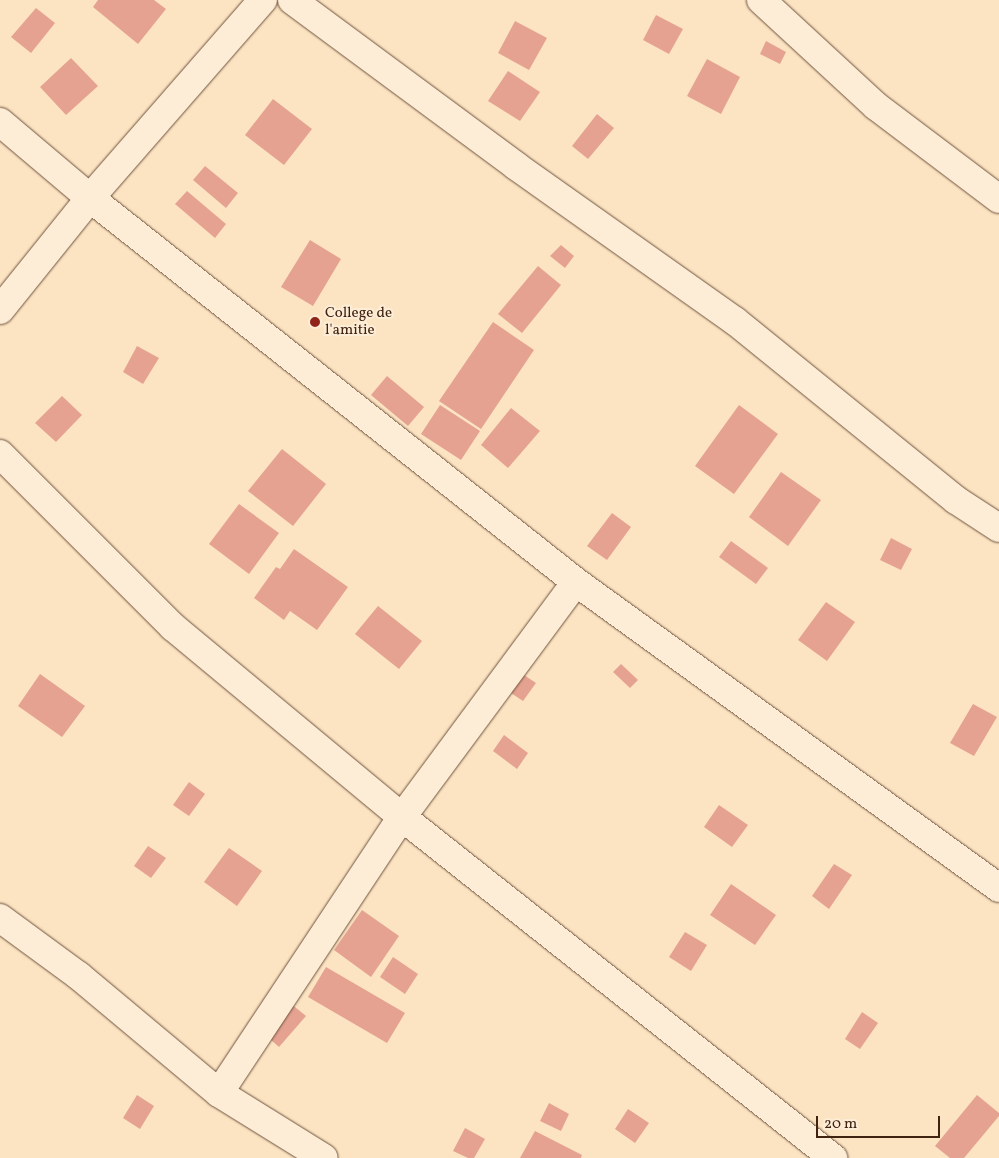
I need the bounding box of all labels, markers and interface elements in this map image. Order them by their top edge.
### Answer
place label: College de l'amitie [325,304,392,339]
marker: College de l'amitie [309,316,321,328]
scale bar [819,1106,943,1138]
text: 20 m [824,1114,857,1135]

